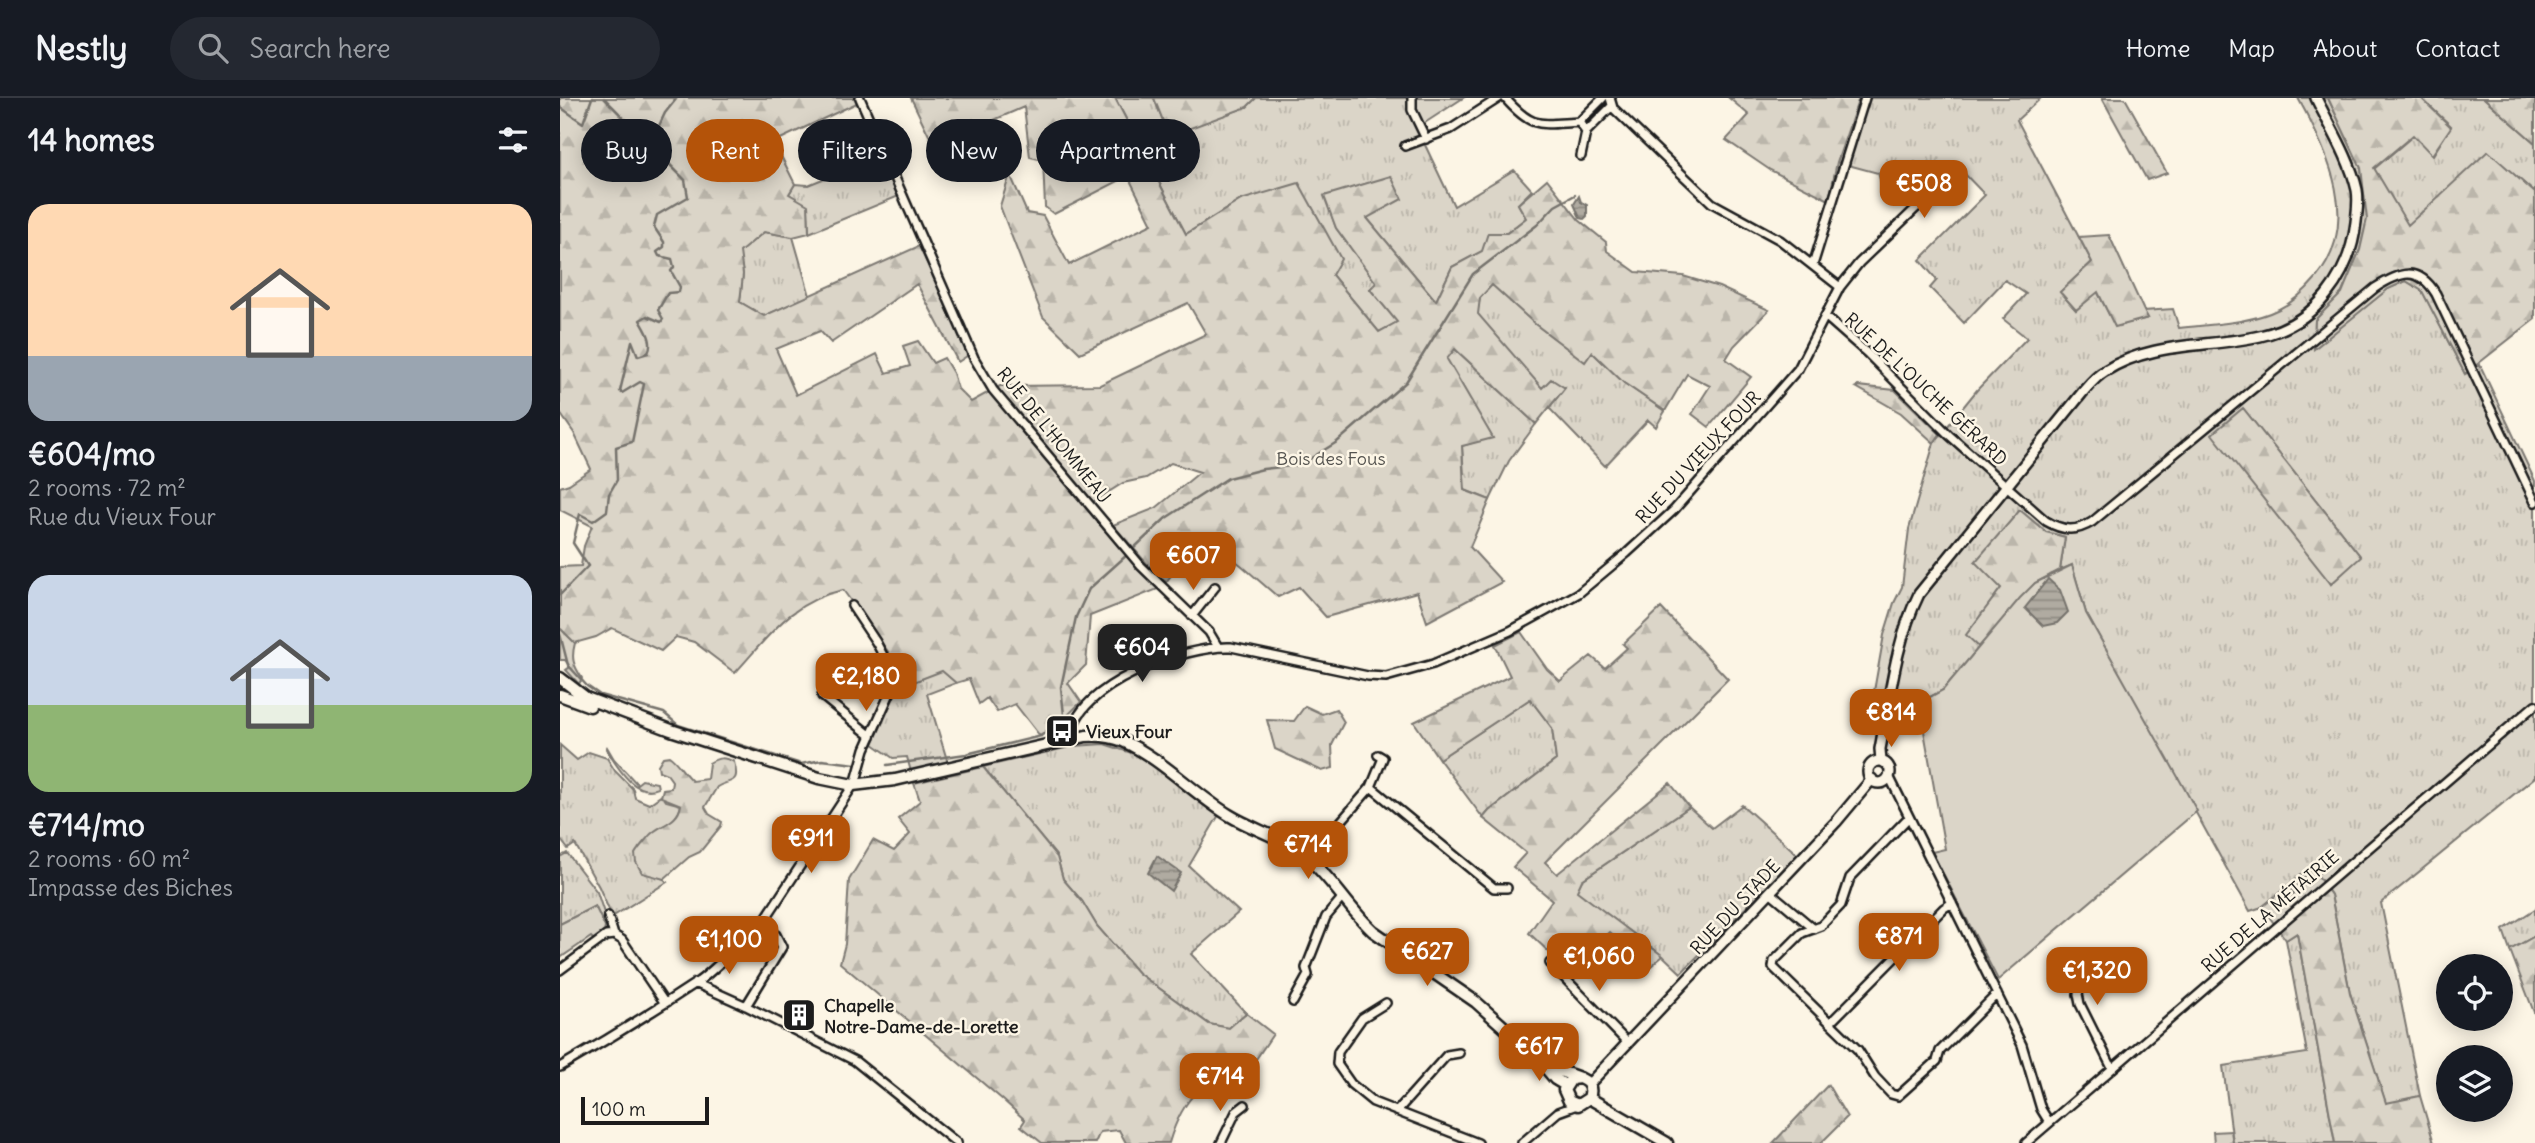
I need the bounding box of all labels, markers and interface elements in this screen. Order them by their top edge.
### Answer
search box [170,17,660,80]
text: Nestly [35,27,128,69]
icon: search [194,29,232,67]
text: Search here [250,32,391,65]
text: Home [2126,33,2190,63]
text: Map [2228,33,2275,63]
text: About [2313,33,2377,63]
text: Contact [2415,33,2500,63]
chip: Buy [581,119,672,182]
chip: Rent [686,119,784,182]
chip: Filters [798,119,912,182]
chip: New [926,119,1022,182]
chip: Apartment [1036,119,1200,182]
text: 14 homes [28,121,155,159]
icon: filters [494,121,532,159]
pin: €508 [1883,160,1965,220]
text: €508 [1896,168,1952,197]
icon: home [217,250,343,376]
street label: RUE DE L'OUCHE GÉRARD [1840,307,2012,471]
street label: RUE DE L'HOMMEAU [992,362,1116,508]
street label: RUE DU VIEUX FOUR [1631,386,1765,528]
text: €604/mo [28,435,155,473]
park label: Bois des Fous [1276,447,1386,470]
text: 2 rooms · 72 m² [28,473,186,502]
text: Rue du Vieux Four [28,502,216,531]
pin: €607 [1152,532,1234,592]
text: €607 [1166,540,1220,569]
icon: home [217,621,343,747]
pin: €604 [1101,624,1183,684]
text: €604 [1114,632,1170,661]
pin: €2,180 [809,654,923,713]
text: €2,180 [832,661,900,690]
pin: €814 [1850,690,1932,749]
text: €814 [1866,697,1916,726]
bus stop icon: Vieux Four [1043,712,1081,750]
place label: Vieux Four [1086,720,1173,743]
text: €714/mo [28,806,145,844]
pin: €911 [770,816,852,875]
pin: €714 [1267,822,1349,881]
text: €911 [788,823,834,852]
text: €714 [1284,829,1332,858]
text: 2 rooms · 60 m² [28,844,190,873]
street label: RUE DE LA MÉTAIRIE [2196,845,2344,977]
street label: RUE DU STADE [1685,855,1785,959]
text: Impasse des Biches [28,873,233,902]
pin: €871 [1858,914,1940,973]
pin: €1,100 [672,916,786,976]
text: €871 [1875,921,1923,950]
text: €1,100 [696,924,762,953]
pin: €627 [1386,928,1468,988]
pin: €1,060 [1542,934,1656,993]
text: €627 [1401,936,1453,965]
text: €1,060 [1563,941,1635,970]
pin: €1,320 [2040,948,2154,1007]
map controls [2436,954,2513,1122]
button: locate [2436,954,2513,1031]
text: €1,320 [2062,955,2132,984]
place label: Chapelle Notre-Dame-de-Lorette [824,994,1019,1038]
building icon: Chapelle Notre-Dame-de-Lorette [780,996,818,1034]
pin: €617 [1498,1024,1580,1083]
text: €617 [1515,1031,1563,1060]
button: layers [2436,1045,2513,1122]
pin: €714 [1179,1054,1261,1113]
text: €714 [1196,1061,1244,1090]
scale bar [581,1094,709,1126]
text: 100 m [592,1097,646,1121]

